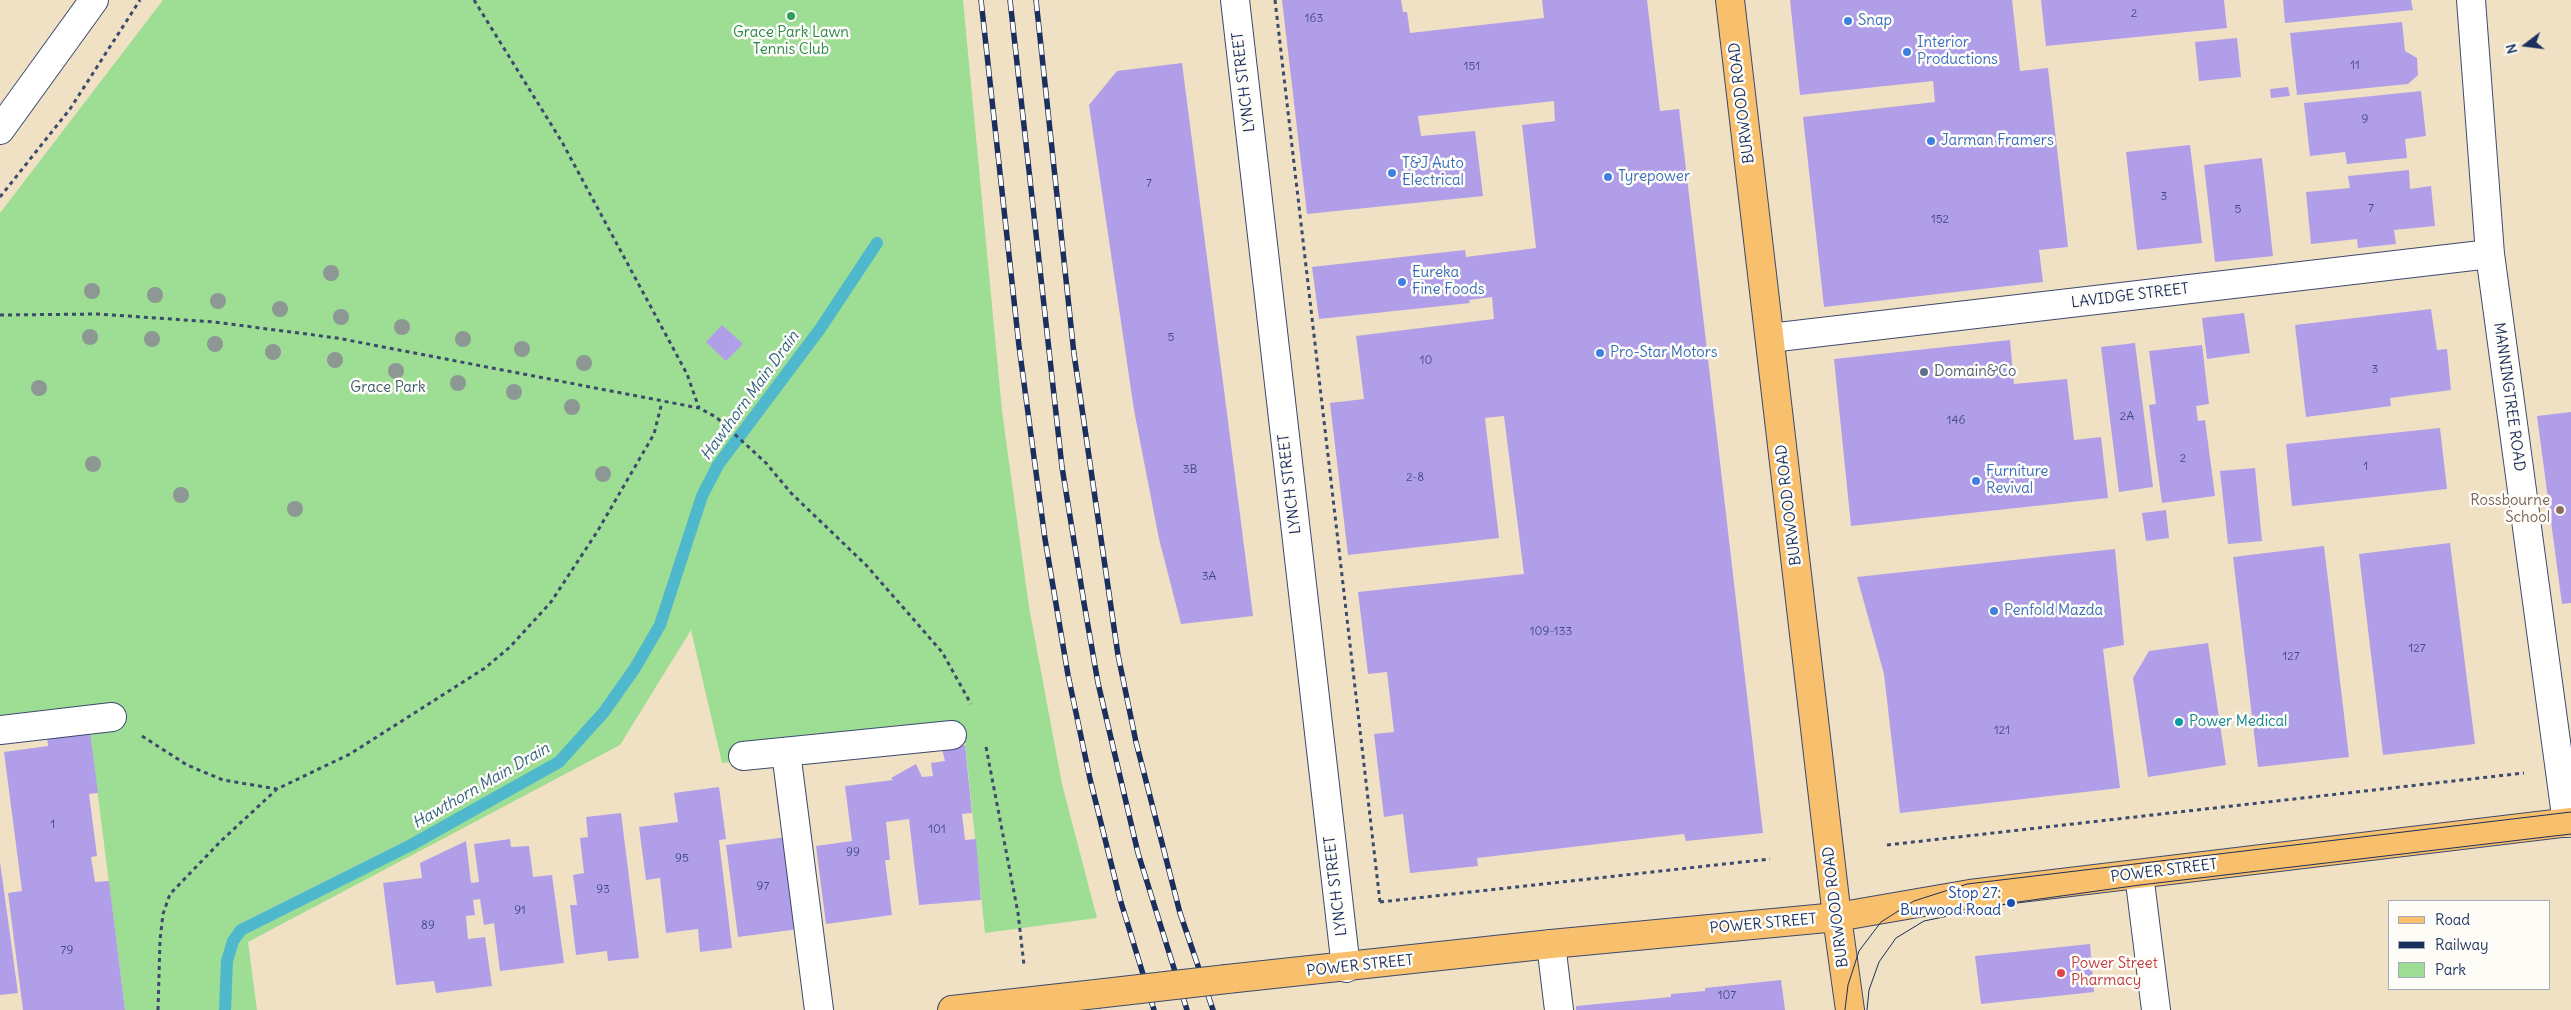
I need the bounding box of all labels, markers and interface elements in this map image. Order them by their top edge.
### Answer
house number: 2 [2131,7,2137,21]
marker: Grace Park Lawn Tennis Club [785,10,797,22]
house number: 163 [1305,12,1323,26]
place label: Snap [1858,12,1892,30]
marker: Snap [1842,15,1854,27]
north arrow [2501,20,2551,70]
place label: Grace Park Lawn Tennis Club [733,24,849,59]
street label: LYNCH STREET [1229,31,1259,133]
place label: Interior Productions [1917,34,1998,69]
street label: BURWOOD ROAD [1726,41,1758,165]
text: N [2502,42,2521,56]
marker: Interior Productions [1901,46,1913,58]
house number: 11 [2350,59,2360,73]
house number: 151 [1464,60,1480,74]
house number: 9 [2362,113,2368,127]
place label: Jarman Framers [1941,132,2054,150]
marker: Jarman Framers [1925,135,1937,147]
place label: T&J Auto Electrical [1402,155,1464,190]
marker: T&J Auto Electrical [1386,167,1398,179]
place label: Tyrepower [1618,168,1690,186]
marker: Tyrepower [1602,171,1614,183]
house number: 7 [1146,177,1152,191]
house number: 3 [2161,190,2167,204]
house number: 7 [2368,202,2374,216]
house number: 5 [2235,203,2241,217]
house number: 152 [1931,213,1949,227]
place label: Eureka Fine Foods [1412,264,1485,299]
marker: Eureka Fine Foods [1396,276,1408,288]
street label: LAVIDGE STREET [2070,280,2190,312]
street label: MANNINGTREE ROAD [2490,321,2528,473]
water label: Hawthorn Main Drain [697,328,803,464]
house number: 5 [1168,331,1174,345]
place label: Pro-Star Motors [1610,344,1718,362]
marker: Pro-Star Motors [1594,347,1606,359]
house number: 10 [1420,354,1432,368]
place label: Domain&Co [1934,363,2016,381]
house number: 3 [2372,363,2378,377]
marker: Domain&Co [1918,366,1930,378]
park label: Grace Park [350,379,426,397]
house number: 2A [2120,410,2134,424]
house number: 146 [1947,414,1965,428]
street label: LYNCH STREET [1275,433,1305,535]
street label: BURWOOD ROAD [1773,443,1805,567]
house number: 2 [2180,452,2186,466]
house number: 1 [2364,460,2368,474]
house number: 3B [1183,463,1197,477]
place label: Furniture Revival [1986,463,2048,498]
house number: 2-8 [1406,471,1424,485]
marker: Furniture Revival [1970,475,1982,487]
place label: Rossbourne School [2470,492,2550,527]
marker: Rossbourne School [2554,504,2566,516]
house number: 3A [1202,570,1216,584]
place label: Penfold Mazda [2004,602,2103,620]
marker: Penfold Mazda [1988,605,2000,617]
house number: 109-133 [1530,625,1572,639]
house number: 127 [2408,642,2426,656]
house number: 127 [2282,650,2300,664]
place label: Power Medical [2189,713,2287,731]
marker: Power Medical [2173,716,2185,728]
house number: 121 [1994,724,2010,738]
water label: Hawthorn Main Drain [409,739,553,833]
house number: 1 [51,818,55,832]
house number: 101 [928,823,946,837]
street label: LYNCH STREET [1321,835,1351,937]
street label: BURWOOD ROAD [1820,845,1852,969]
house number: 99 [846,846,860,860]
house number: 95 [675,852,689,866]
street label: POWER STREET [2110,856,2218,886]
house number: 97 [757,880,769,894]
house number: 93 [596,883,610,897]
place label: Stop 27: Burwood Road [1900,885,2001,920]
marker: Stop 27: Burwood Road [2005,897,2017,909]
legend [2388,900,2551,990]
house number: 91 [514,904,526,918]
street label: POWER STREET [1709,910,1817,938]
text: Road [2435,910,2470,929]
house number: 89 [421,919,435,933]
text: Railway [2435,935,2489,954]
house number: 79 [61,944,73,958]
street label: POWER STREET [1306,951,1414,981]
place label: Power Street Pharmacy [2071,955,2158,990]
text: Park [2435,960,2466,979]
marker: Power Street Pharmacy [2055,967,2067,979]
house number: 107 [1718,989,1736,1003]

